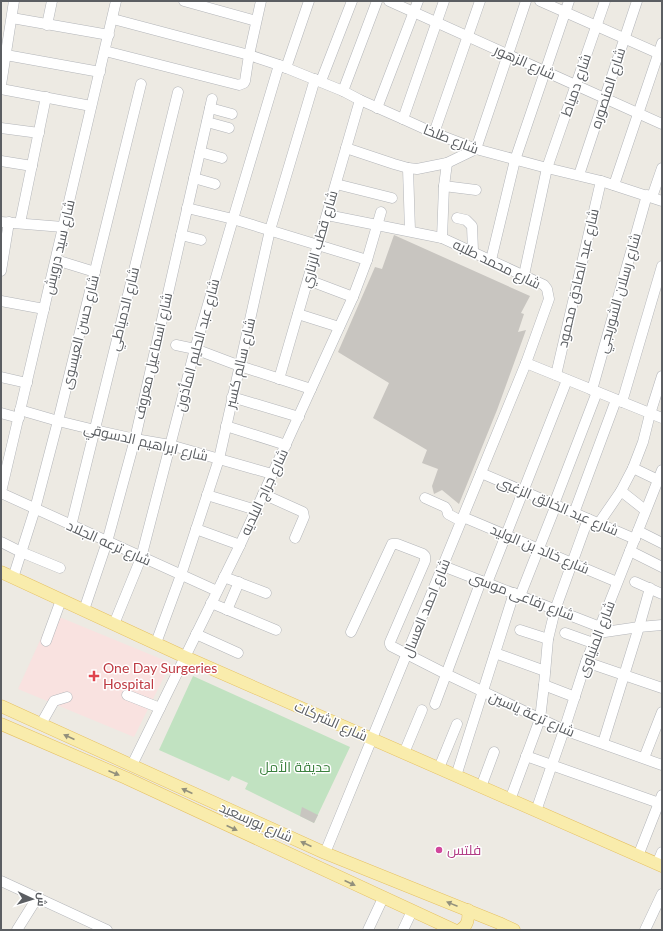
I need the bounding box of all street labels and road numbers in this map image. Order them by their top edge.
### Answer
street label: شارع الزهور [491,40,559,84]
street label: شارع المنصوره [586,45,630,131]
street label: شارع دمياط [557,51,595,119]
street label: شارع طلخا [421,120,481,158]
street label: شارع قطب الزناري [296,188,344,291]
street label: شارع سيد درويش [39,198,79,296]
street label: شارع عبد الصادق محمود [553,207,603,349]
street label: شارع رسلان الشوربجي [593,231,648,356]
street label: شارع محمد طلبه [450,235,544,293]
street label: شارع الدمياطي [105,265,146,354]
street label: شارع حسن العيسوى [57,273,103,391]
street label: شارع عبد الحليم المأذون [171,277,224,413]
street label: شارع اسماعيل معروف [130,291,176,421]
street label: شارع سالم كسبر [221,316,260,411]
street label: شارع ابراهيم الدسوقي [81,419,210,468]
street label: شارع جراج البلديه [236,446,292,538]
street label: شارع عبد الخالق الزغبى [495,472,621,540]
street label: شارع ترعه الجلاد [64,516,154,570]
street label: شارع خالد بن الوليد [488,520,592,578]
street label: شارع احمد العسال [398,556,454,660]
street label: شارع رفاعى موسى [467,568,577,624]
street label: شارع المنياوى [573,598,619,680]
street label: شارع ترعة ياسين [486,687,578,741]
street label: شارع الشركات [292,697,370,745]
street label: شارع بورسعيد [217,798,295,846]

